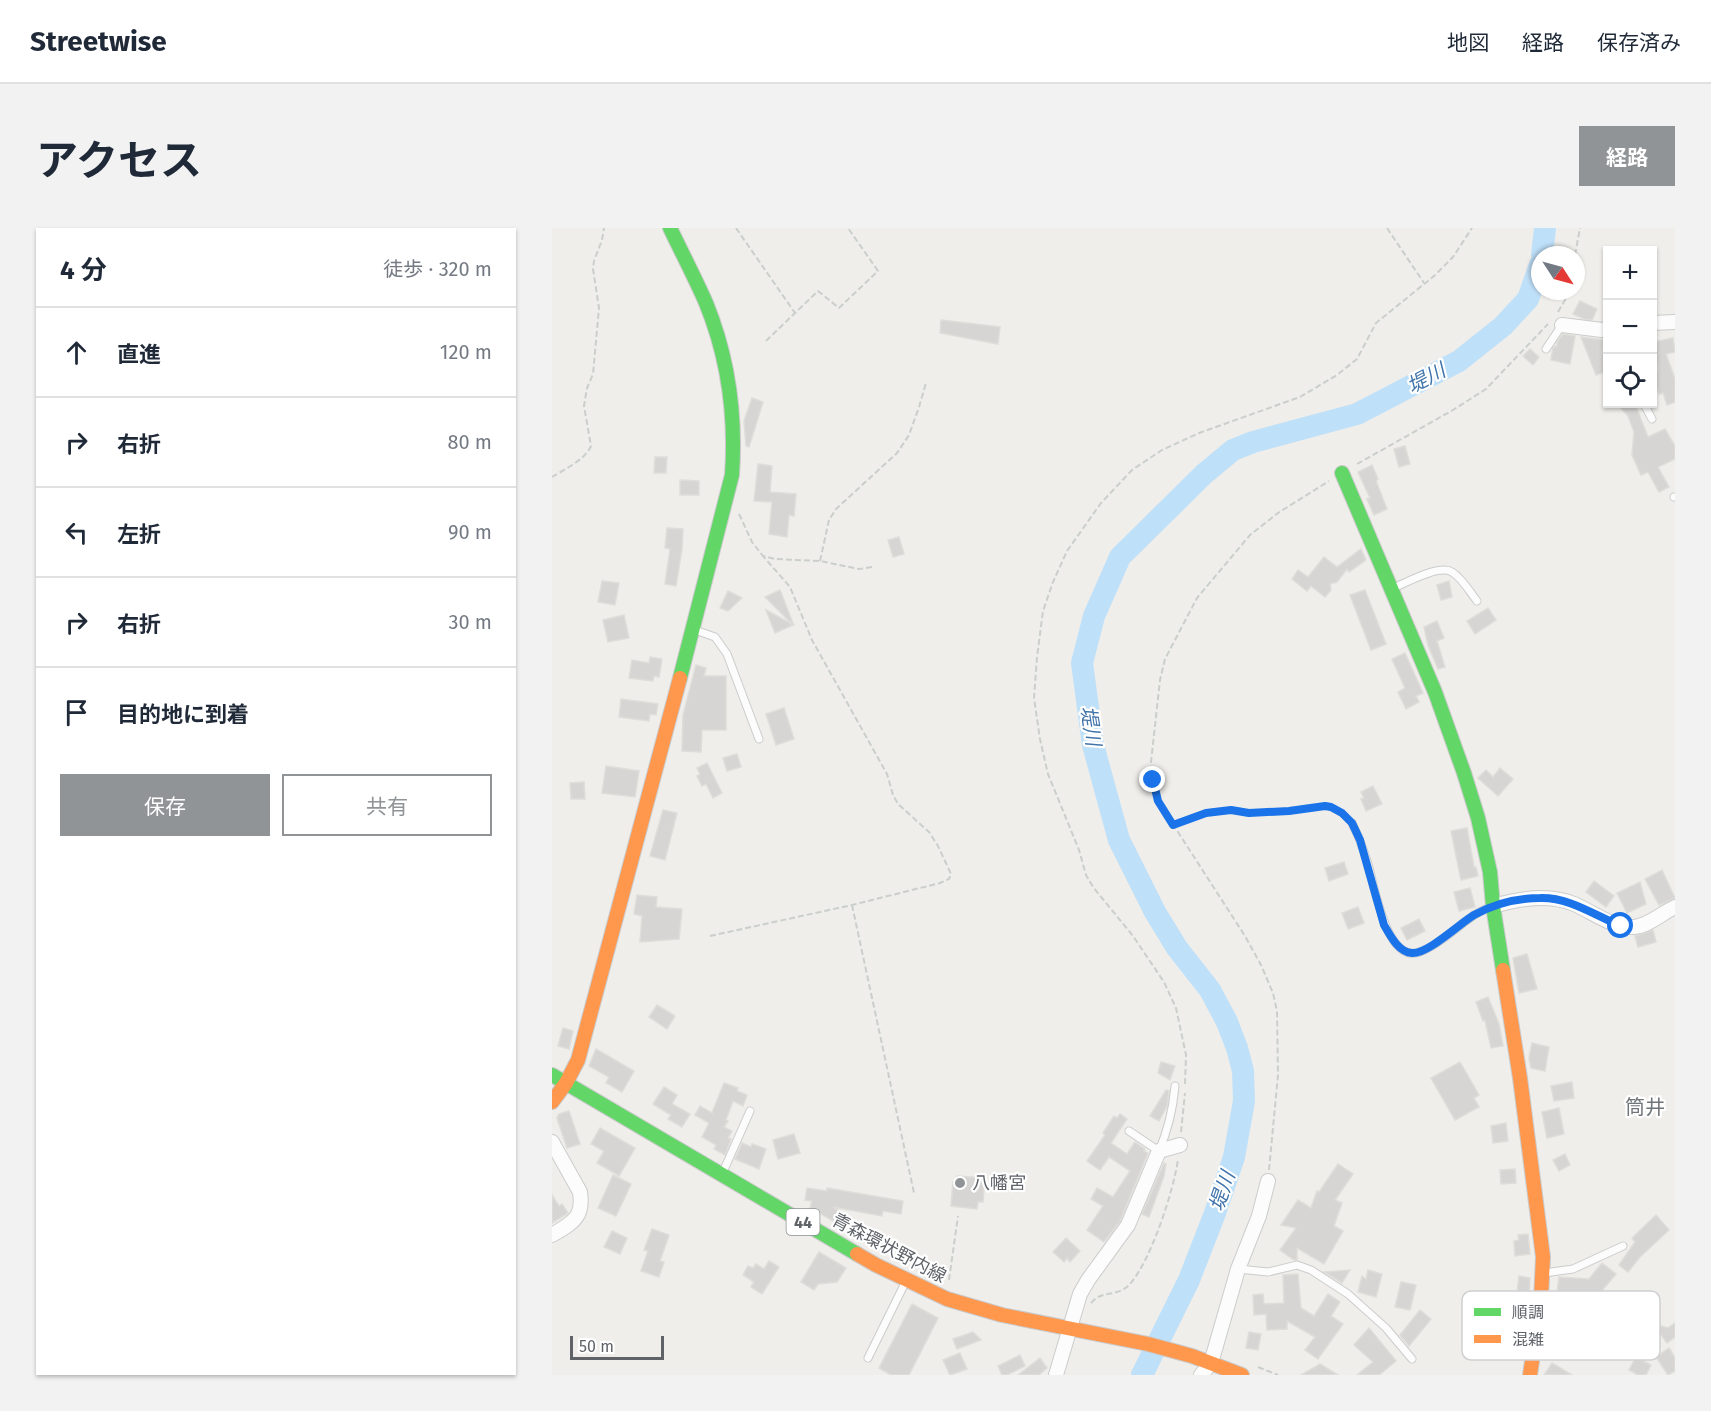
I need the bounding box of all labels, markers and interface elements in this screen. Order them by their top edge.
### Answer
text: Streetwise [30,25,167,58]
text: 地図 [1447,30,1489,56]
text: 経路 [1522,30,1564,56]
text: 保存済み [1597,30,1681,56]
button: 経路 [1579,126,1675,186]
text: アクセス [36,136,202,186]
north arrow [1531,246,1585,300]
map controls [1603,246,1657,408]
button: + [1603,246,1657,300]
text: 4 分 [60,255,107,286]
text: 徒歩 · 320 m [383,257,492,281]
button: − [1603,300,1657,354]
icon: ahead [60,336,93,369]
text: 120 m [440,340,492,364]
text: 直進 [117,341,161,368]
button: locate [1603,354,1657,408]
water label: 堤川 [1403,357,1451,398]
icon: right [60,426,93,459]
text: 80 m [447,430,492,454]
text: 右折 [117,431,161,458]
icon: left [60,516,93,549]
text: 90 m [448,520,492,544]
text: 左折 [117,521,161,548]
icon: right [60,606,93,639]
text: 30 m [448,610,492,634]
text: 右折 [117,611,161,638]
icon: arrive [60,696,93,729]
text: 目的地に到着 [117,701,249,728]
water label: 堤川 [1076,704,1106,750]
route end [1139,766,1165,792]
button: 保存 [60,774,270,836]
button: 共有 [282,774,492,836]
route start [1607,912,1633,938]
district label: 筒井 [1625,1095,1665,1119]
water label: 堤川 [1204,1166,1241,1214]
place label: 八幡宮 [972,1172,1026,1194]
marker: 八幡宮 [953,1176,967,1190]
road number: 44 [786,1209,820,1235]
street label: 青森環状野内線 [828,1209,950,1287]
legend [1462,1291,1660,1360]
text: 順調 [1512,1303,1544,1322]
text: 混雑 [1512,1330,1544,1349]
scale bar [570,1333,664,1360]
text: 50 m [579,1337,614,1356]

